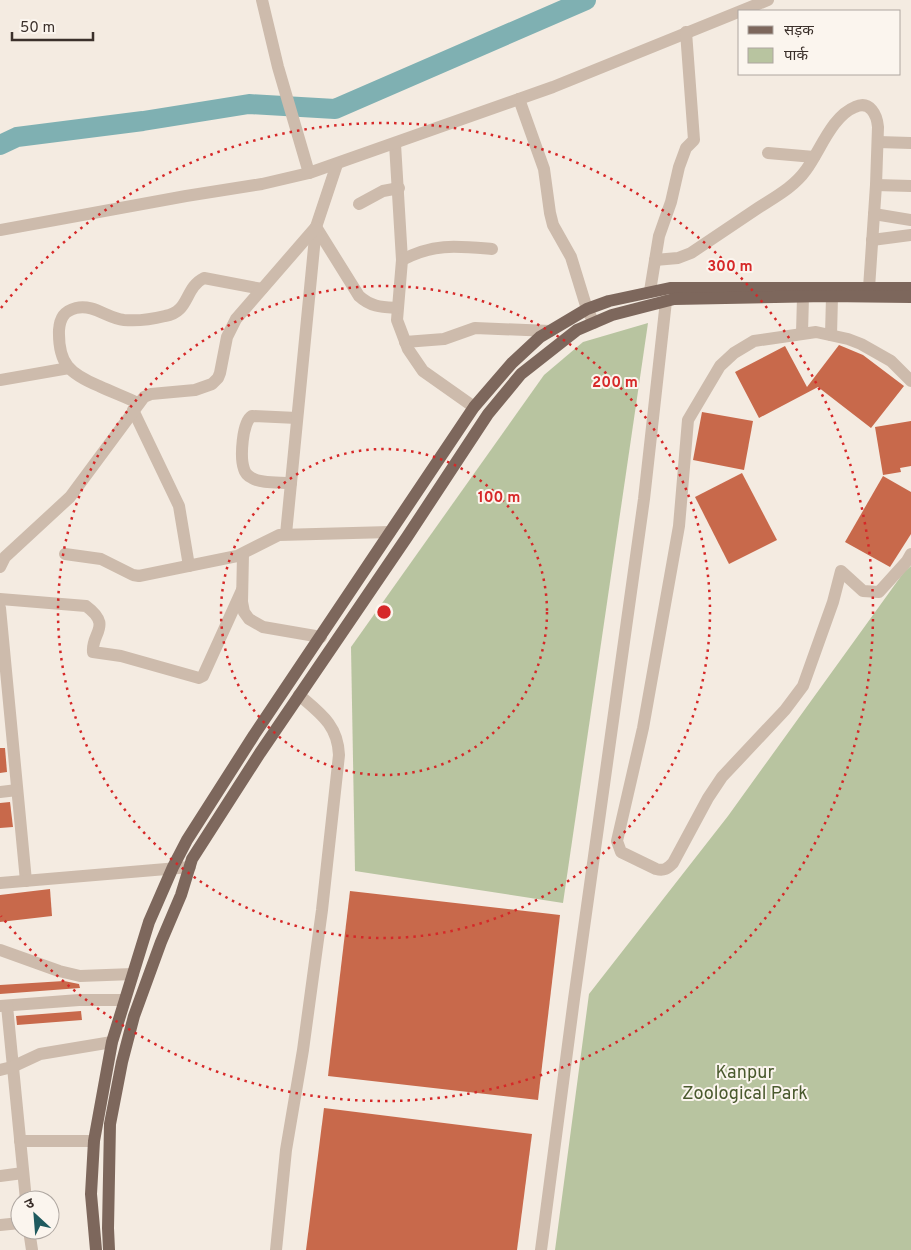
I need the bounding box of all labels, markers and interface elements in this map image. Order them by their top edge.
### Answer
scale bar [12,10,94,42]
legend [738,10,901,75]
text: 50 m [20,19,55,38]
text: सड़क [784,22,814,41]
text: पार्क [784,46,808,66]
text: 300 m [707,258,753,277]
text: 200 m [592,374,638,393]
text: 100 m [478,489,520,508]
centre of rings [375,603,393,621]
park label: Kanpur Zoological Park [682,1062,808,1106]
north arrow [10,1190,60,1240]
text: उ [23,1195,38,1214]

